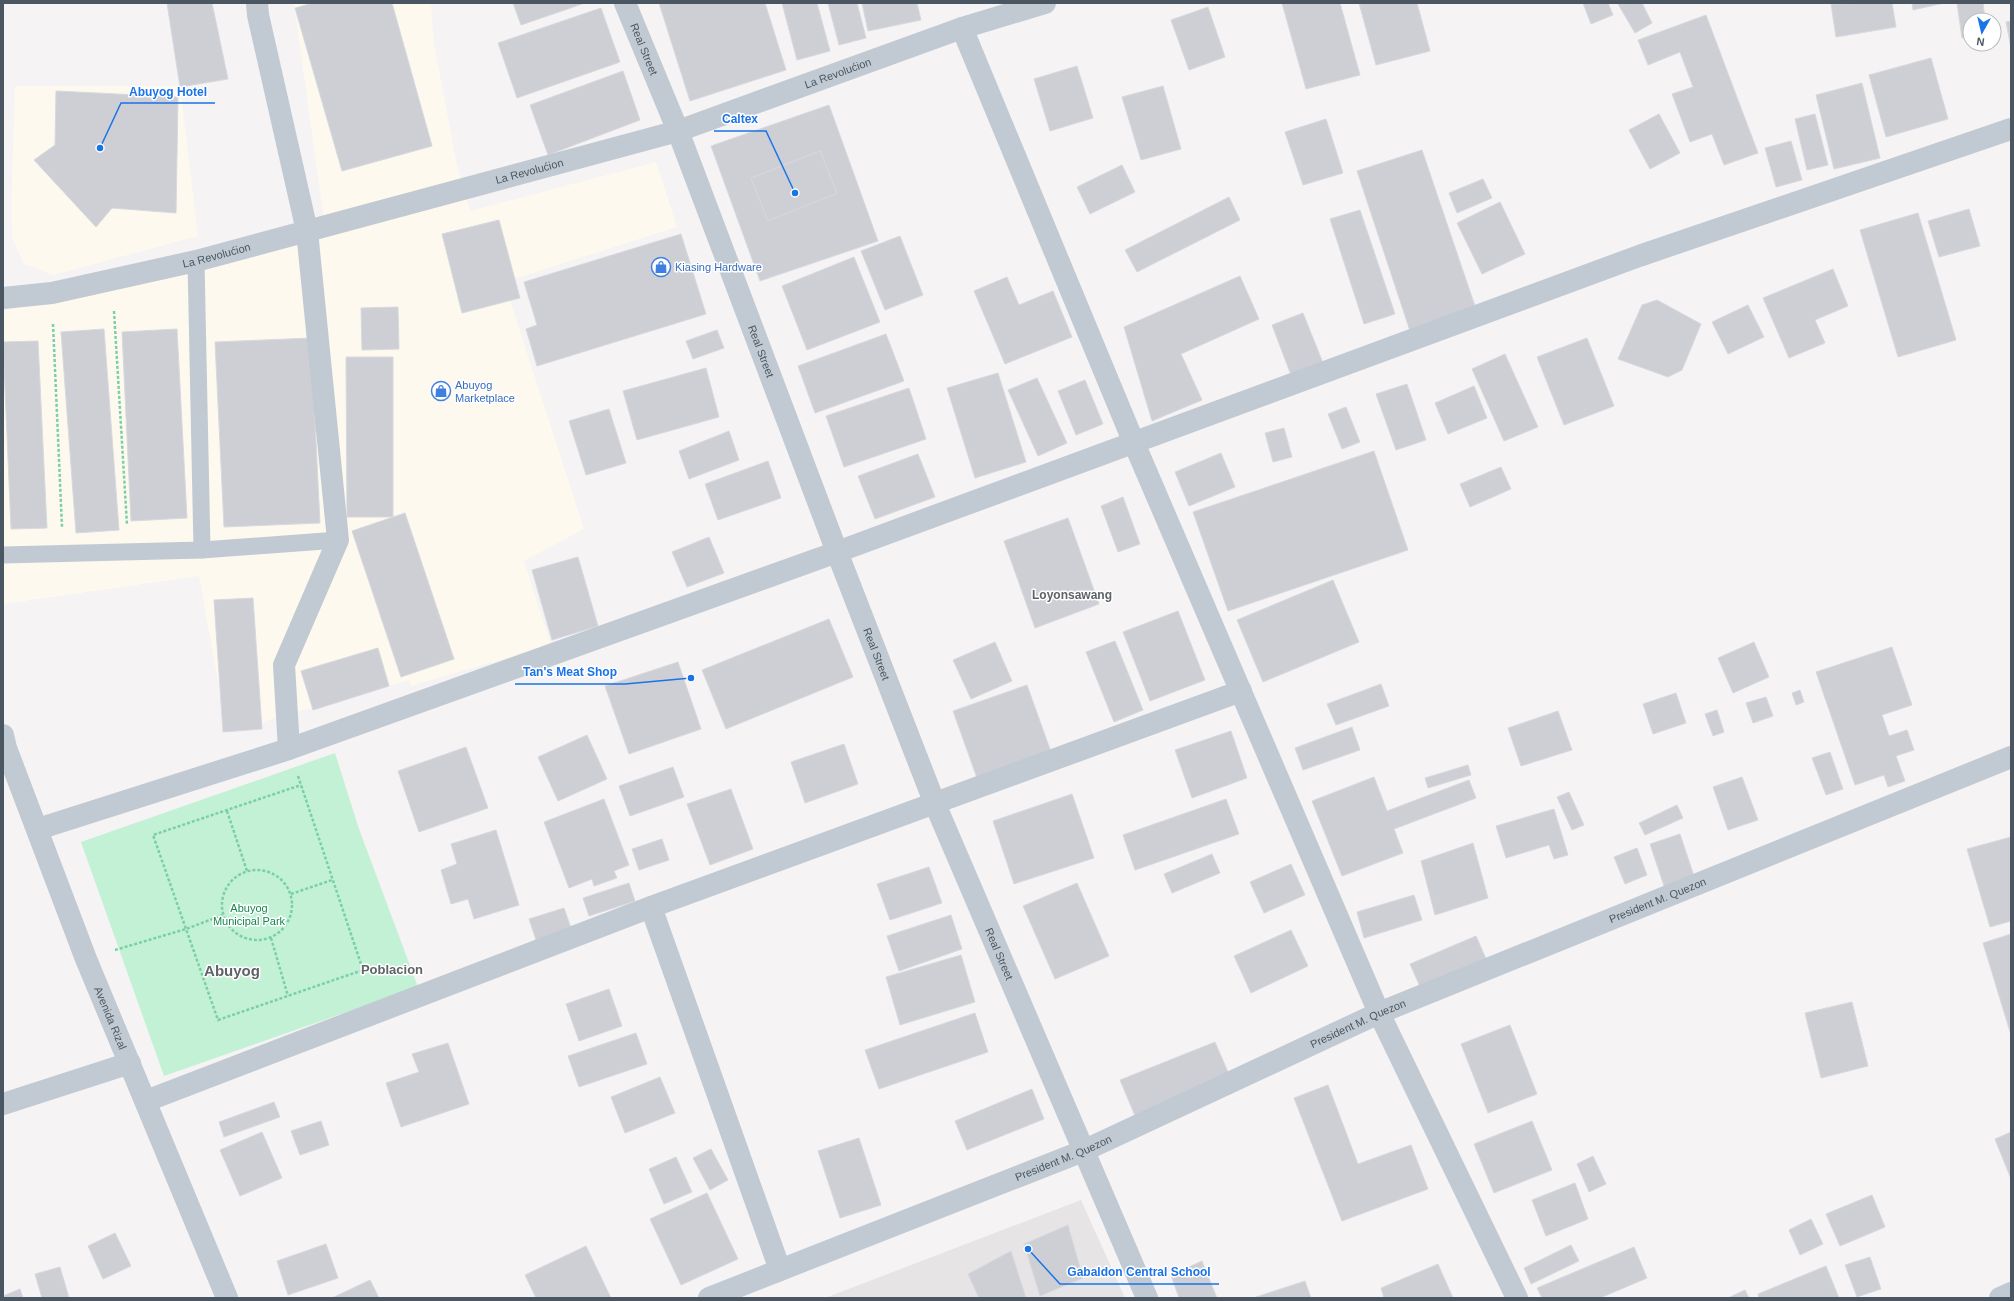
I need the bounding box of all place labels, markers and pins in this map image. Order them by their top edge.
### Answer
callout: Abuyog Hotel [121,79,215,103]
callout: Caltex [714,107,766,131]
shop icon: Kiasing Hardware [650,256,672,278]
place label: Kiasing Hardware [675,261,762,273]
place label: Abuyog Marketplace [455,379,515,404]
shop icon: Abuyog Marketplace [430,380,452,402]
callout: Tan's Meat Shop [515,660,625,684]
callout: Gabaldon Central School [1060,1260,1219,1284]

